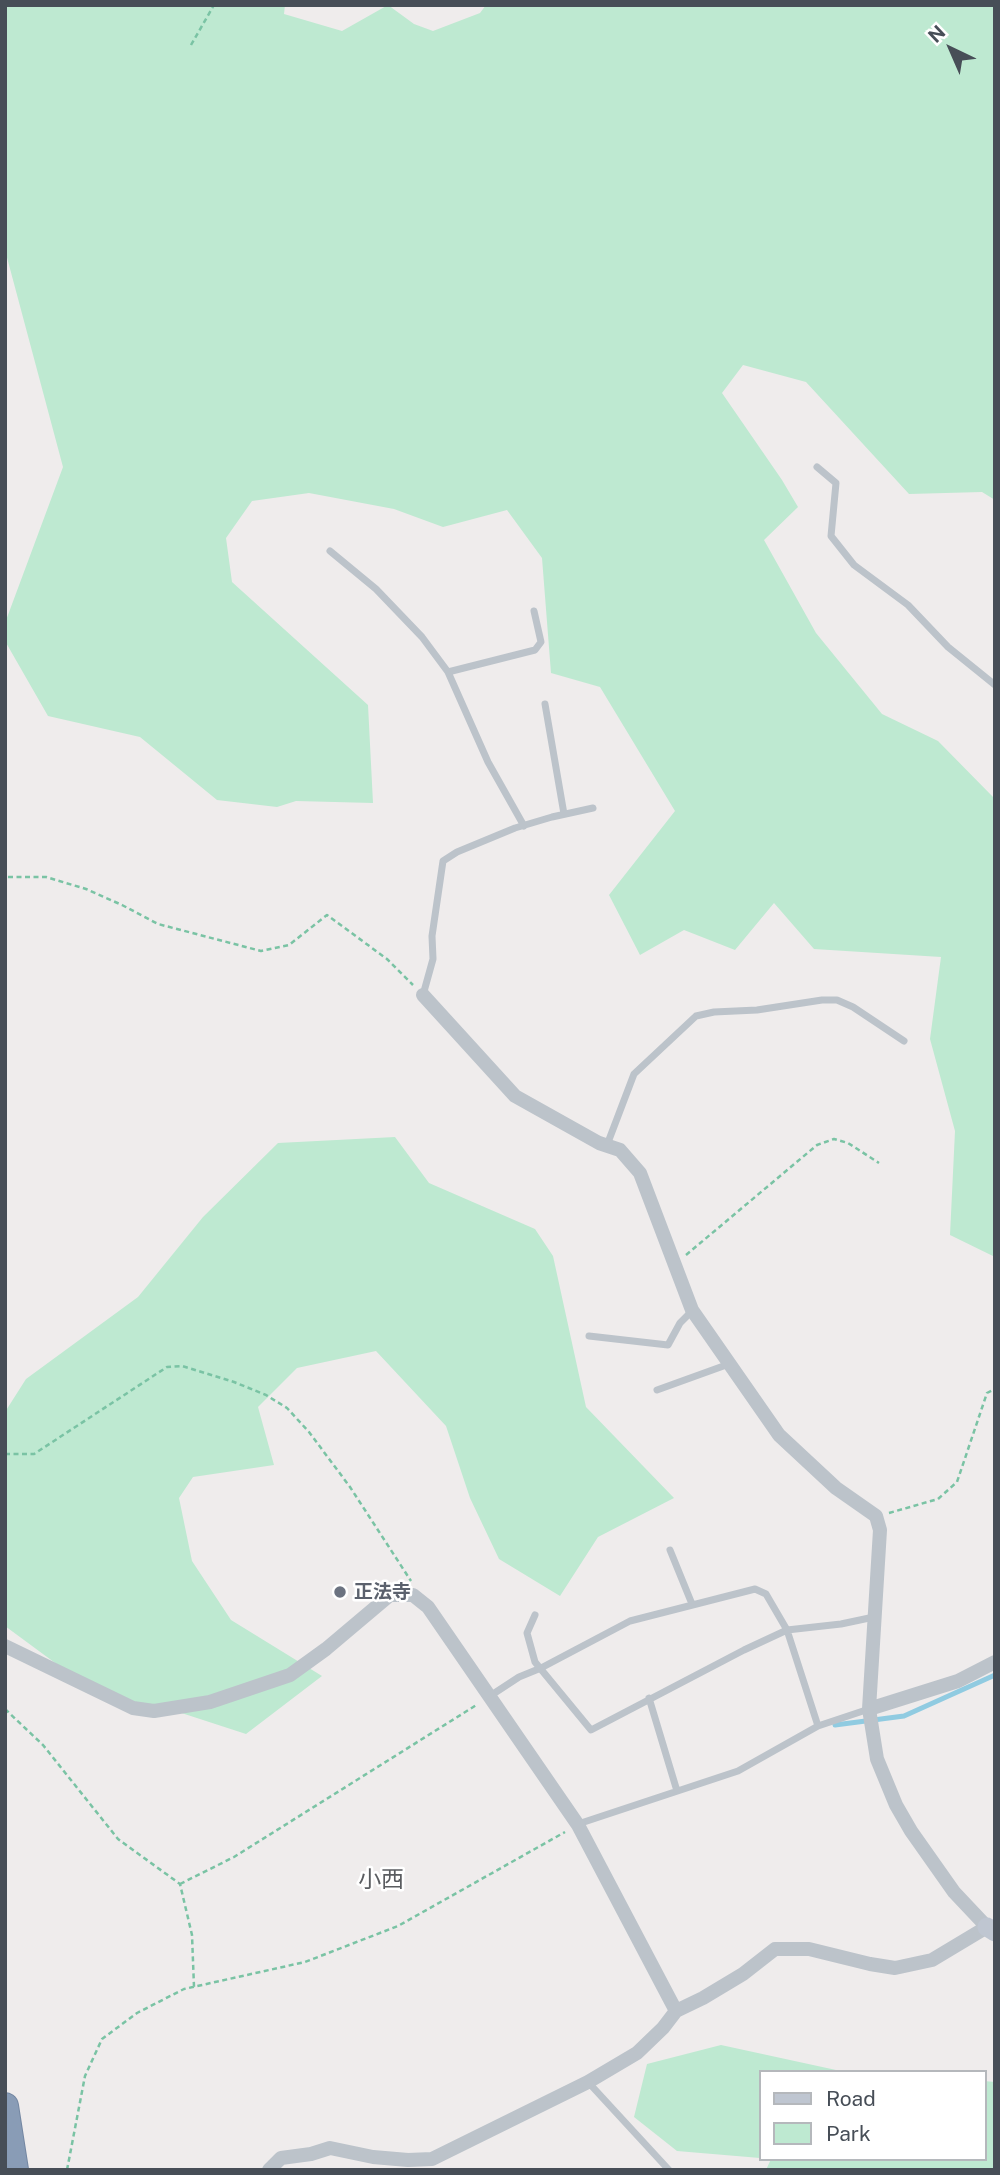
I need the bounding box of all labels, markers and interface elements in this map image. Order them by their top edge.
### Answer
north arrow [916,14,986,84]
text: N [923,21,949,47]
place label: 正法寺 [354,1581,411,1603]
marker: 正法寺 [332,1584,348,1600]
district label: 小西 [358,1866,404,1894]
legend [758,2070,986,2161]
text: Road [826,2086,876,2111]
text: Park [826,2121,871,2146]

